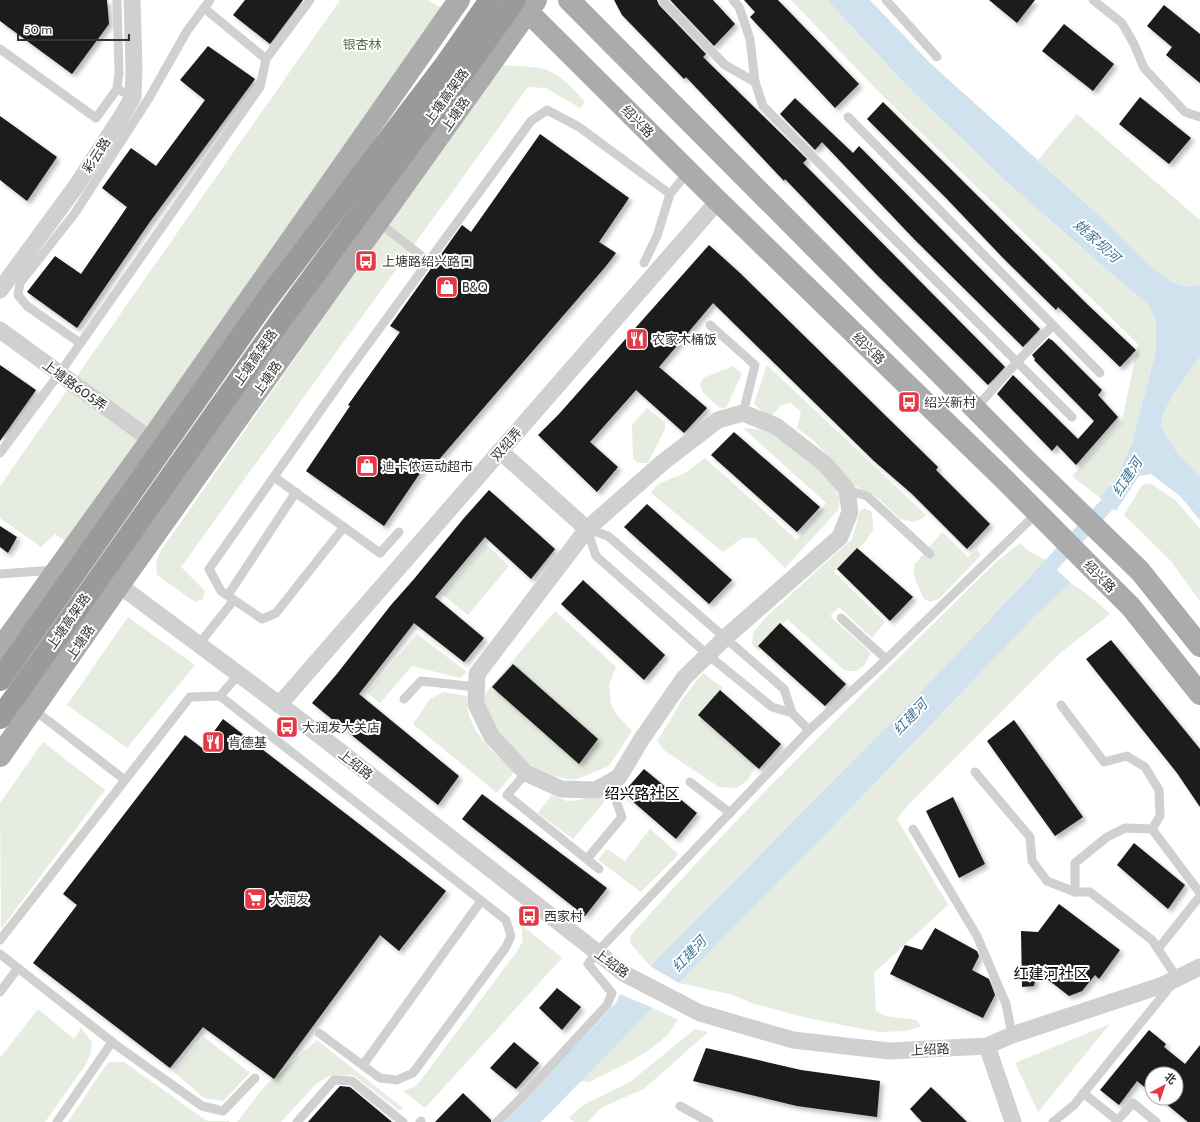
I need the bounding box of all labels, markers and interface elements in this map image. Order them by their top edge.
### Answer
scale bar [18,16,129,42]
text: 50 m [24,22,52,37]
park label: 银杏林 [342,36,382,52]
street label: 上塘高架路 [420,65,472,127]
street label: 上塘路 [437,93,473,135]
street label: 绍兴路 [619,102,657,140]
street label: 彩云路 [79,134,113,176]
water label: 姚家坝河 [1070,216,1126,268]
bus stop icon: 上塘路绍兴路口 [353,248,379,274]
place label: 上塘路绍兴路口 [382,253,473,269]
shop icon: B&Q [434,274,460,300]
place label: B&Q [462,279,488,295]
street label: 上塘高架路 [230,326,280,388]
restaurant icon: 农家木桶饭 [624,326,650,352]
street label: 绍兴路 [849,329,889,367]
place label: 农家木桶饭 [652,331,717,347]
street label: 上塘路605弄 [40,356,110,414]
street label: 上塘路 [249,357,285,399]
bus stop icon: 绍兴新村 [896,389,922,415]
place label: 绍兴新村 [924,394,976,410]
street label: 双绍弄 [487,424,525,464]
water label: 红建河 [1108,452,1148,500]
shop icon: 迪卡侬运动超市 [354,453,380,479]
place label: 迪卡侬运动超市 [382,458,473,474]
street label: 绍兴路 [1081,557,1119,595]
street label: 上塘高架路 [43,590,93,652]
street label: 上塘路 [62,621,98,663]
water label: 红建河 [889,693,933,738]
bus stop icon: 大润发大关店 [274,714,300,740]
place label: 大润发大关店 [302,719,380,735]
restaurant icon: 肯德基 [200,729,226,755]
place label: 肯德基 [228,734,267,750]
street label: 上绍路 [336,746,376,782]
district label: 绍兴路社区 [604,785,680,803]
supermarket icon: 大润发 [242,886,268,912]
place label: 大润发 [270,891,309,907]
bus stop icon: 西家村 [516,903,542,929]
place label: 西家村 [544,908,583,924]
water label: 红建河 [668,930,712,975]
street label: 上绍路 [592,945,632,981]
district label: 红建河社区 [1013,965,1089,983]
street label: 上绍路 [910,1040,950,1058]
north arrow [1144,1066,1184,1106]
text: 北 [1162,1069,1179,1087]

